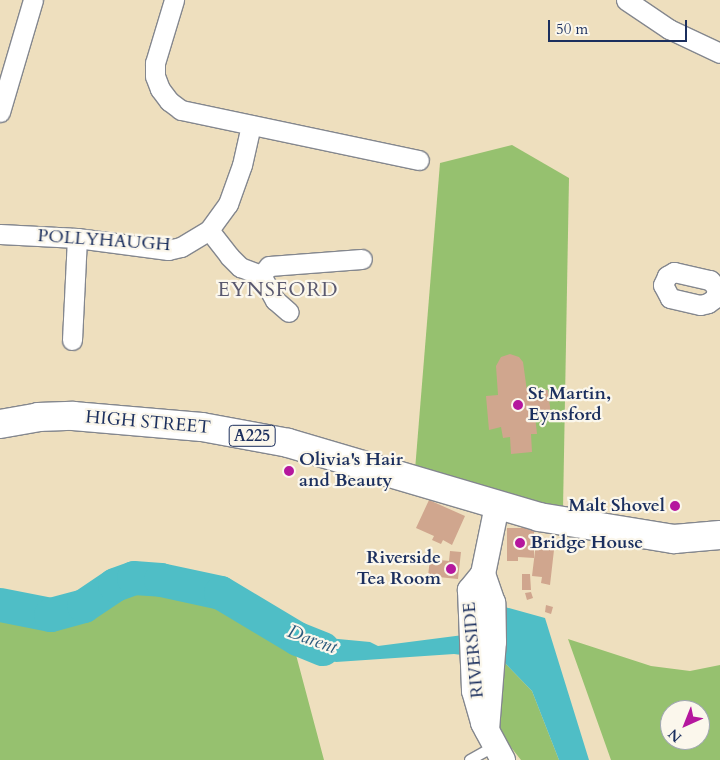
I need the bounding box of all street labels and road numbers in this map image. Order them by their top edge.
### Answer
street label: POLLYHAUGH [37,226,171,256]
street label: HIGH STREET [85,407,211,439]
road number: A225 [228,422,276,450]
street label: RIVERSIDE [459,601,489,699]

